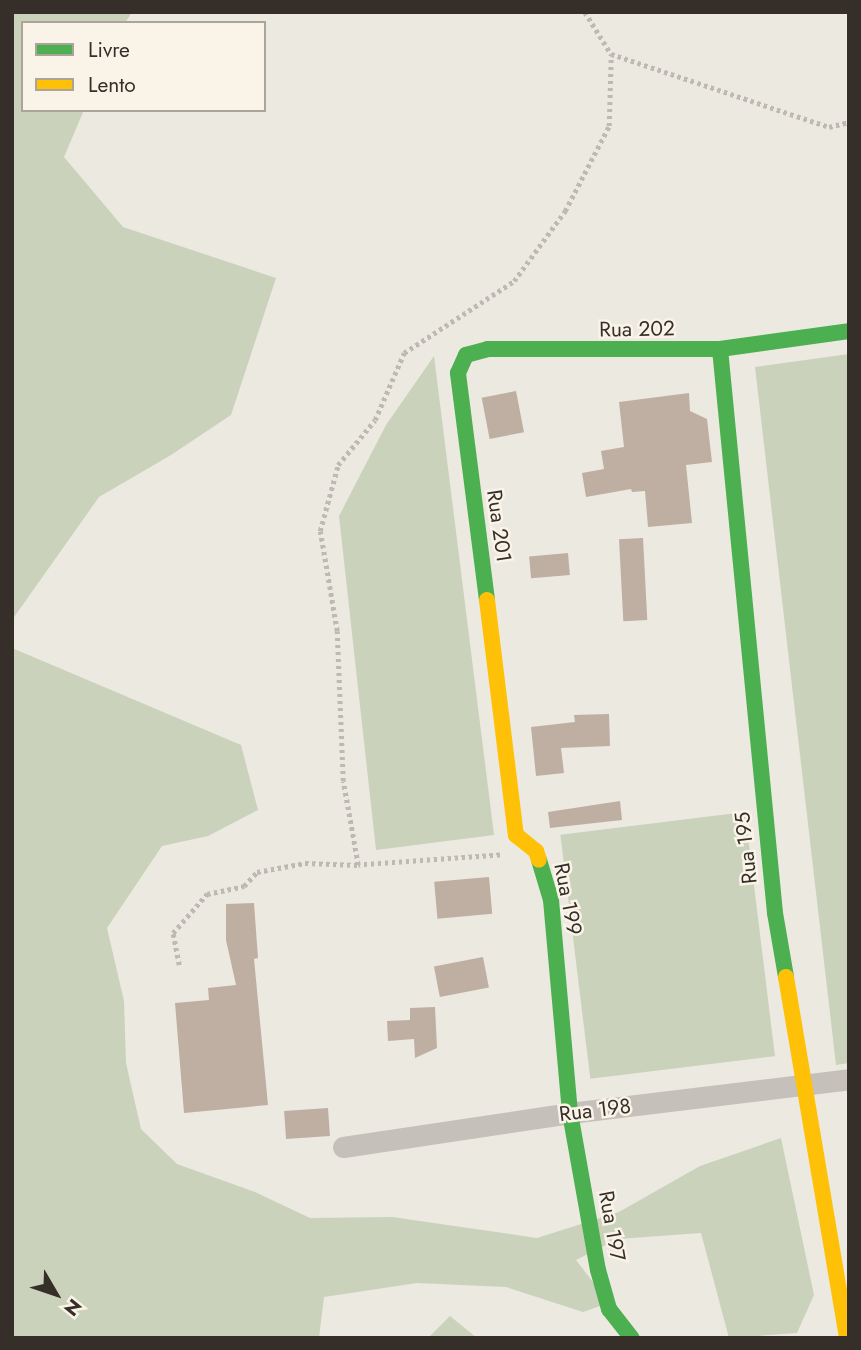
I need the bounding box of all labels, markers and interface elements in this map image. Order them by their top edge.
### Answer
legend [21,21,266,112]
text: Livre [88,35,130,65]
text: Lento [88,70,136,100]
street label: Rua 202 [599,316,675,342]
street label: Rua 201 [481,488,517,564]
street label: Rua 195 [730,811,762,885]
street label: Rua 199 [549,861,587,937]
street label: Rua 198 [558,1093,632,1127]
street label: Rua 197 [593,1189,631,1263]
north arrow [21,1259,91,1329]
text: N [57,1293,88,1322]

